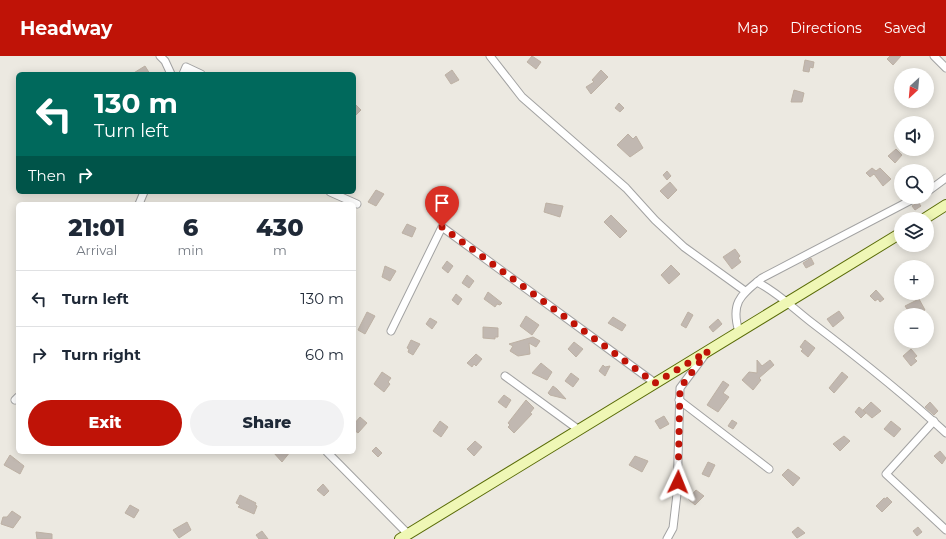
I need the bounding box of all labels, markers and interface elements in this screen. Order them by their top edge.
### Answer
text: Headway [20,17,112,40]
text: Map [737,19,768,37]
text: Directions [790,19,862,37]
text: Saved [884,19,926,37]
north arrow [894,68,934,108]
map controls [894,68,934,348]
text: 130 m [94,86,178,120]
icon: left [28,88,80,140]
button: sound [894,116,934,156]
text: Turn left [94,120,169,142]
icon: right [74,164,96,186]
button: search [894,164,934,204]
text: Then [28,166,66,185]
pin [425,186,459,227]
icon: arrive [431,192,453,214]
button: layers [894,212,934,252]
text: 21:01 [68,213,125,242]
text: 6 [183,213,198,242]
text: 430 [256,213,304,242]
text: Arrival [76,242,117,258]
text: min [178,242,204,258]
text: m [273,242,287,258]
button: + [894,260,934,300]
icon: left [28,288,50,310]
text: Turn left [62,289,129,308]
text: 130 m [300,289,344,308]
button: − [894,308,934,348]
icon: right [28,344,50,366]
text: Turn right [62,345,141,364]
text: 60 m [305,345,344,364]
button: Exit [28,400,182,446]
button: Share [190,400,344,446]
position arrow [657,461,699,503]

